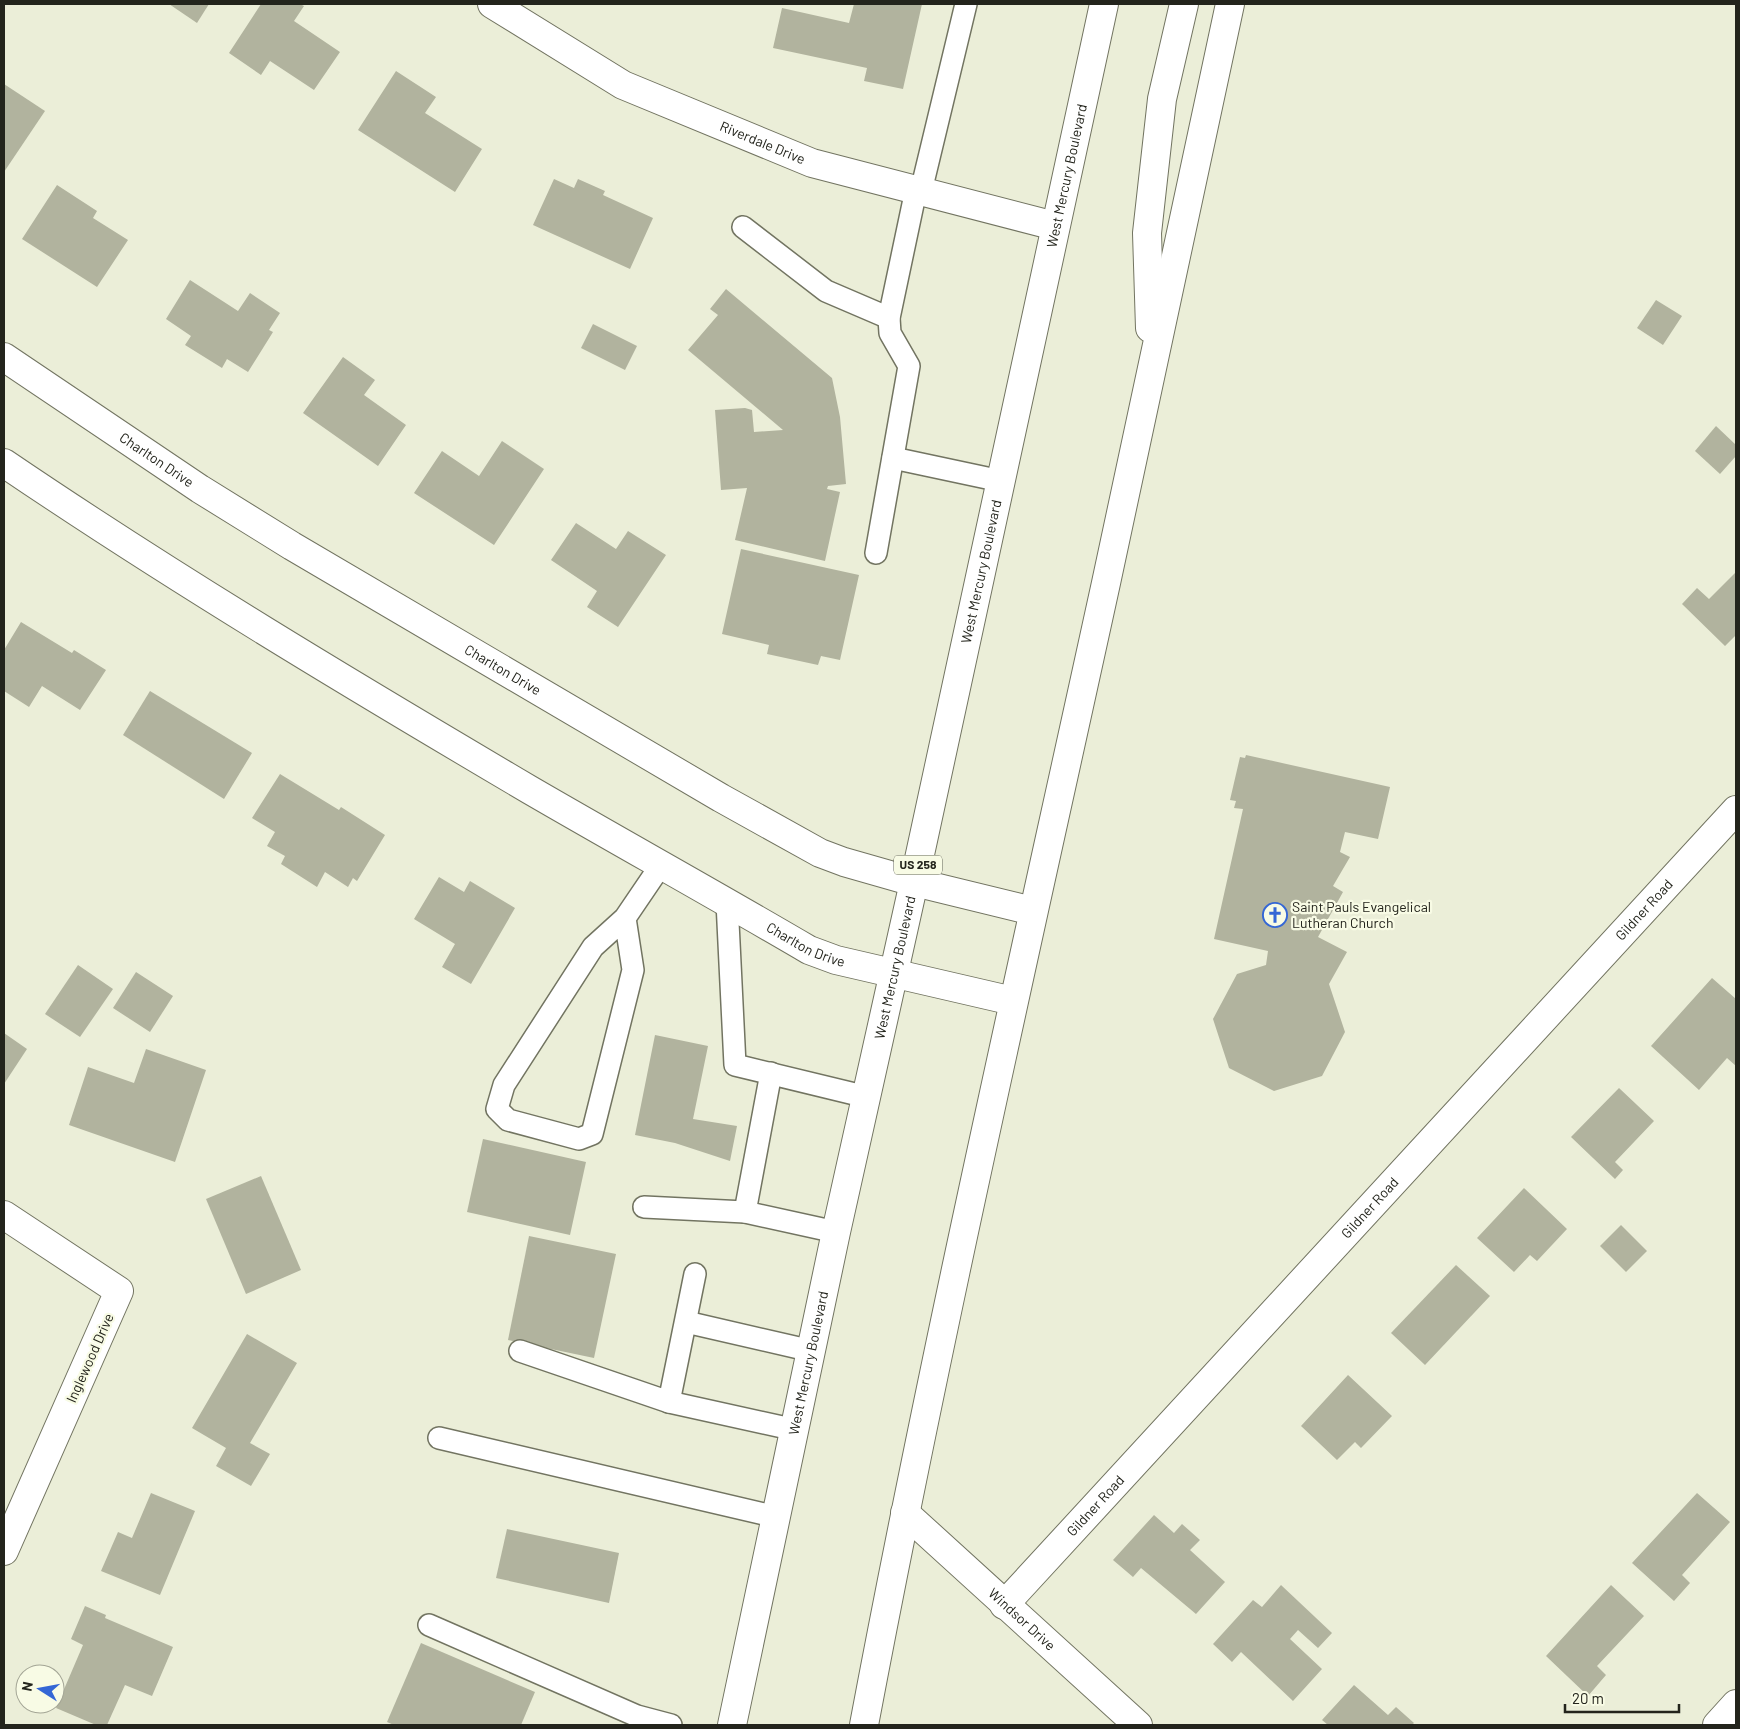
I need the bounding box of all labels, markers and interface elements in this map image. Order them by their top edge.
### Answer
street label: West Mercury Boulevard [1043,102,1090,249]
street label: Riverdale Drive [718,117,808,167]
street label: Charlton Drive [117,428,197,490]
street label: West Mercury Boulevard [957,498,1004,645]
street label: Charlton Drive [462,640,544,698]
road number: US 258 [894,856,942,874]
street label: Gildner Road [1611,875,1676,944]
street label: West Mercury Boulevard [870,894,919,1041]
place label: Saint Pauls Evangelical Lutheran Church [1292,898,1431,931]
church icon: Saint Pauls Evangelical Lutheran Church [1262,902,1288,928]
street label: Charlton Drive [764,918,847,970]
street label: Gildner Road [1337,1173,1402,1241]
street label: West Mercury Boulevard [784,1289,831,1436]
street label: Inglewood Drive [62,1311,117,1405]
street label: Gildner Road [1063,1471,1127,1539]
street label: Windsor Drive [985,1584,1059,1654]
north arrow [15,1664,65,1714]
text: N [18,1680,36,1693]
scale bar [1565,1682,1679,1714]
text: 20 m [1572,1689,1604,1707]

